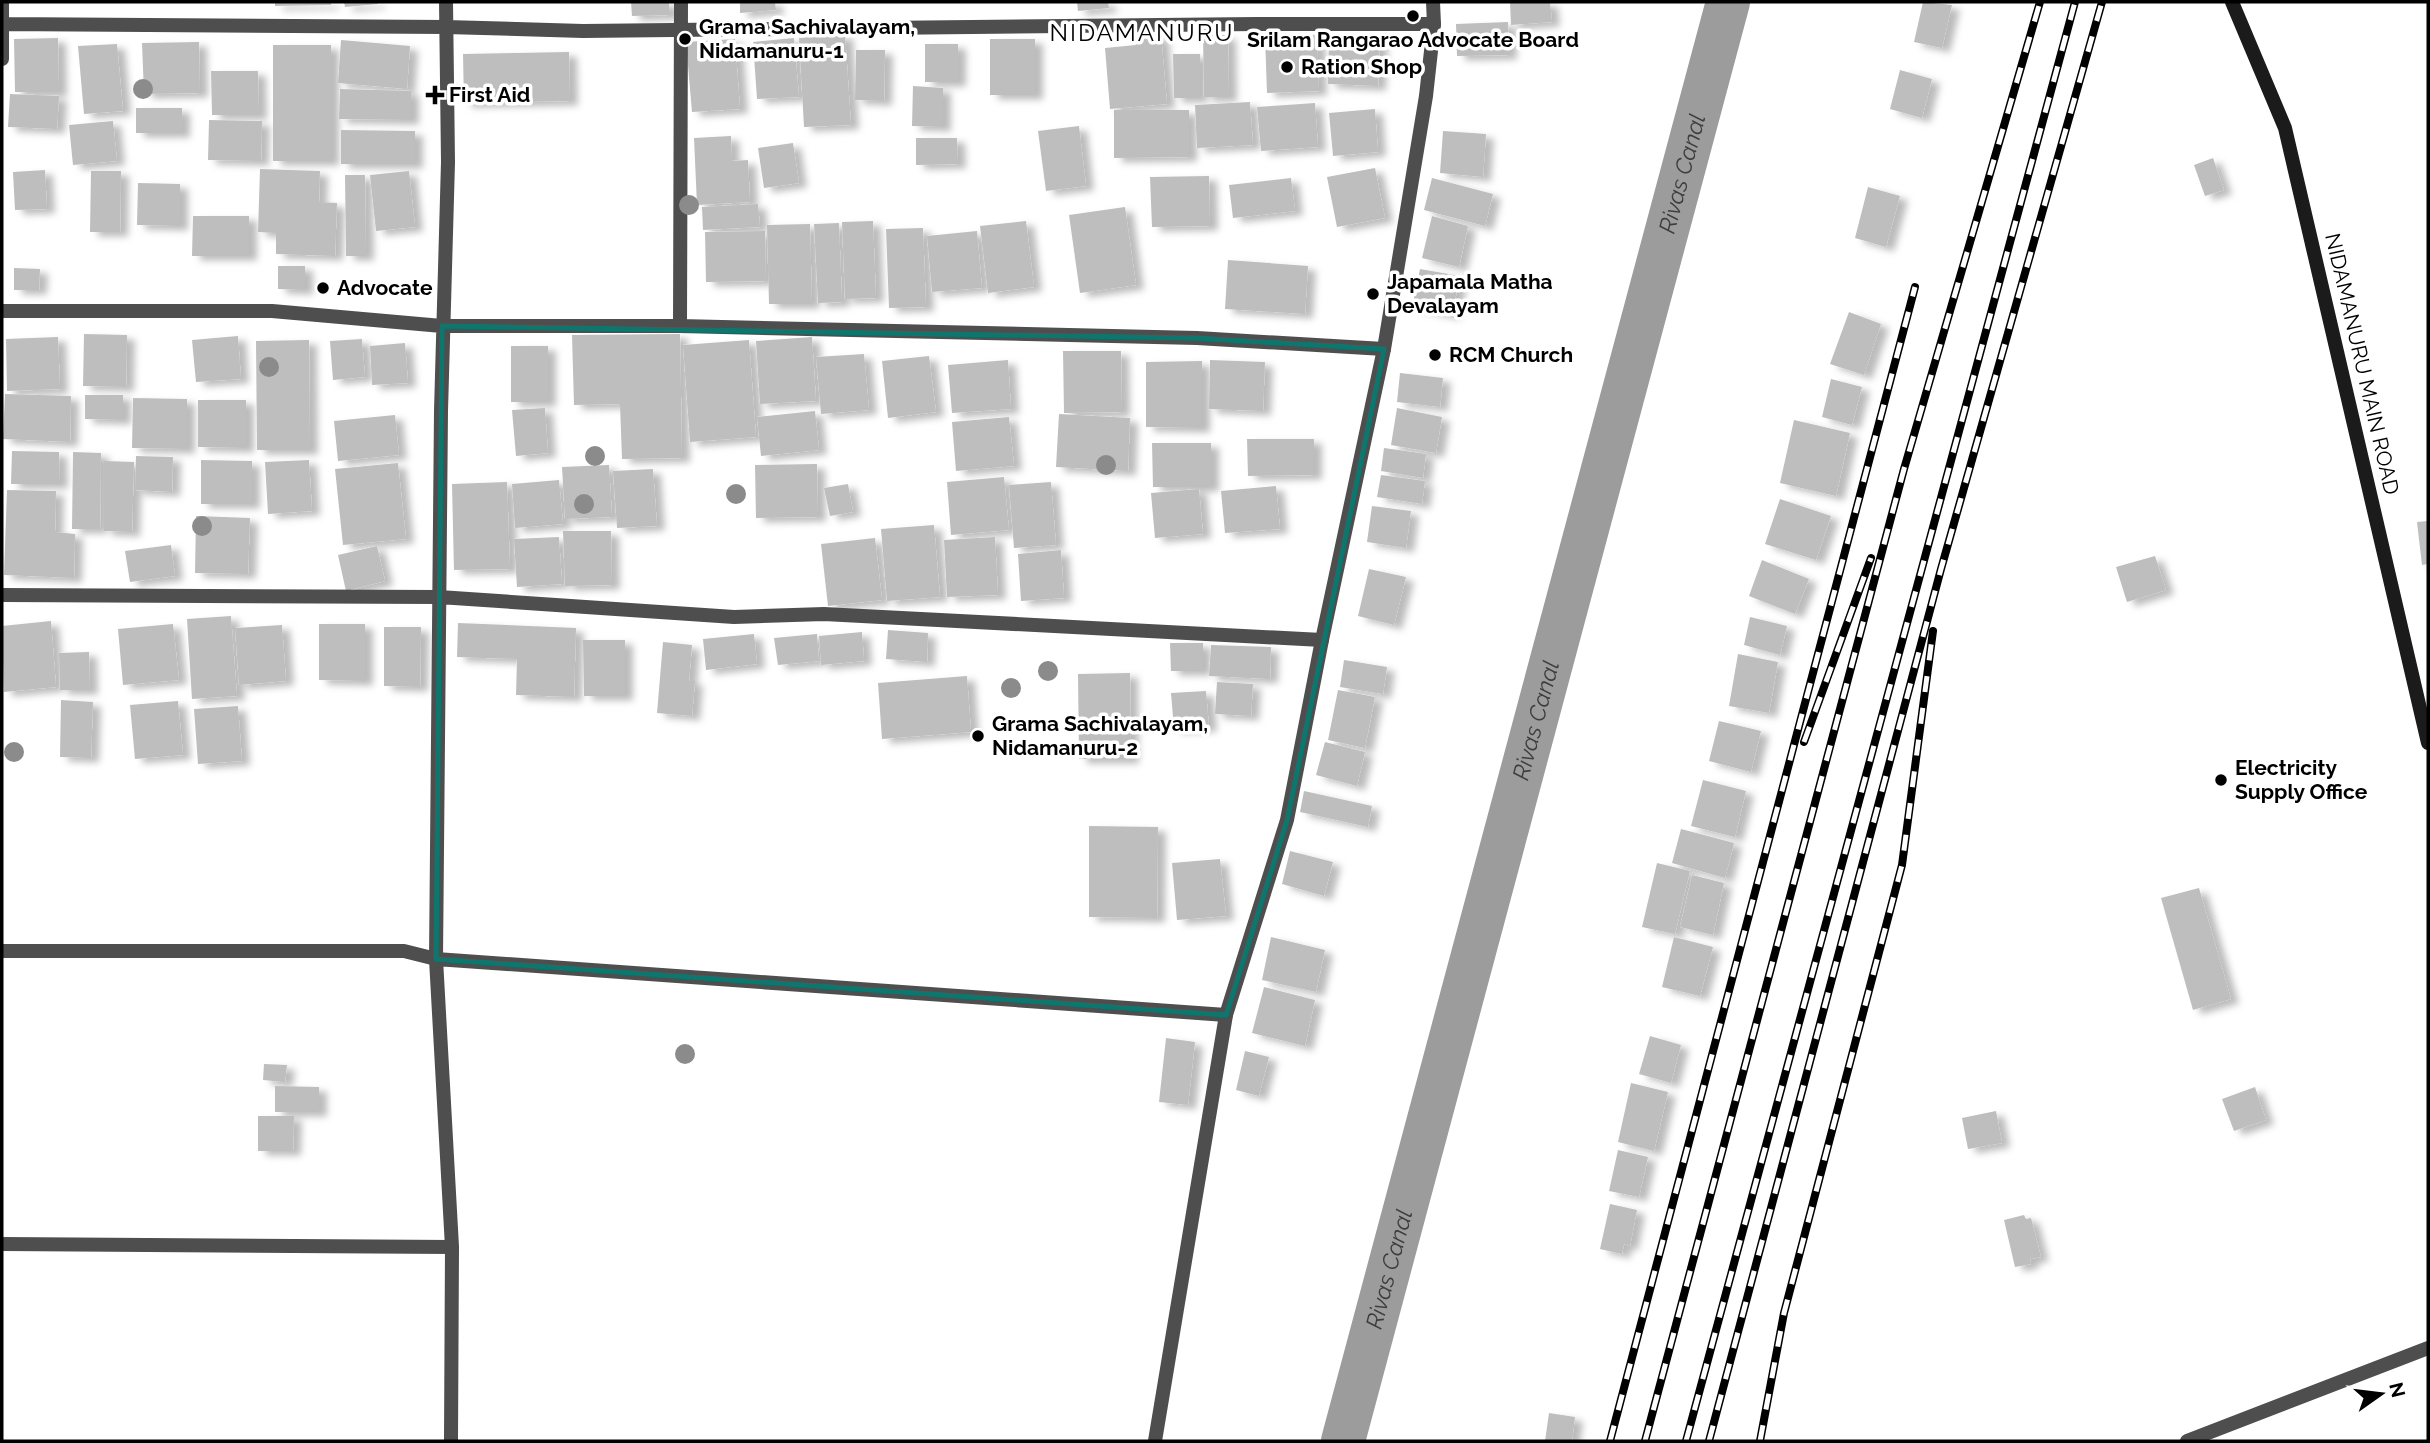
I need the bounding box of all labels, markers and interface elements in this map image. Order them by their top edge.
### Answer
marker: Srilam Rangarao Advocate Board [1405,8,1421,24]
place label: Grama Sachivalayam, Nidamanuru-1 [699,14,915,63]
district label: NIDAMANURU [1050,18,1234,47]
place label: Srilam Rangarao Advocate Board [1247,27,1579,52]
marker: Grama Sachivalayam, Nidamanuru-1 [677,31,693,47]
place label: Ration Shop [1301,54,1422,79]
marker: Ration Shop [1279,59,1295,75]
place label: First Aid [449,82,530,107]
marker: First Aid [427,87,443,103]
water label: Rivas Canal [1653,111,1710,236]
street label: NIDAMANURU MAIN ROAD [2320,231,2405,497]
place label: Japamala Matha Devalayam [1387,269,1553,318]
place label: Advocate [337,275,433,300]
marker: Advocate [315,280,331,296]
marker: Japamala Matha Devalayam [1365,286,1381,302]
place label: RCM Church [1449,342,1573,367]
marker: RCM Church [1427,347,1443,363]
water label: Rivas Canal [1506,658,1564,783]
place label: Grama Sachivalayam, Nidamanuru-2 [992,711,1208,760]
marker: Grama Sachivalayam, Nidamanuru-2 [970,728,986,744]
place label: Electricity Supply Office [2235,755,2368,804]
marker: Electricity Supply Office [2213,772,2229,788]
water label: Rivas Canal [1360,1206,1417,1331]
north arrow [2346,1359,2416,1429]
text: N [2385,1380,2410,1400]

